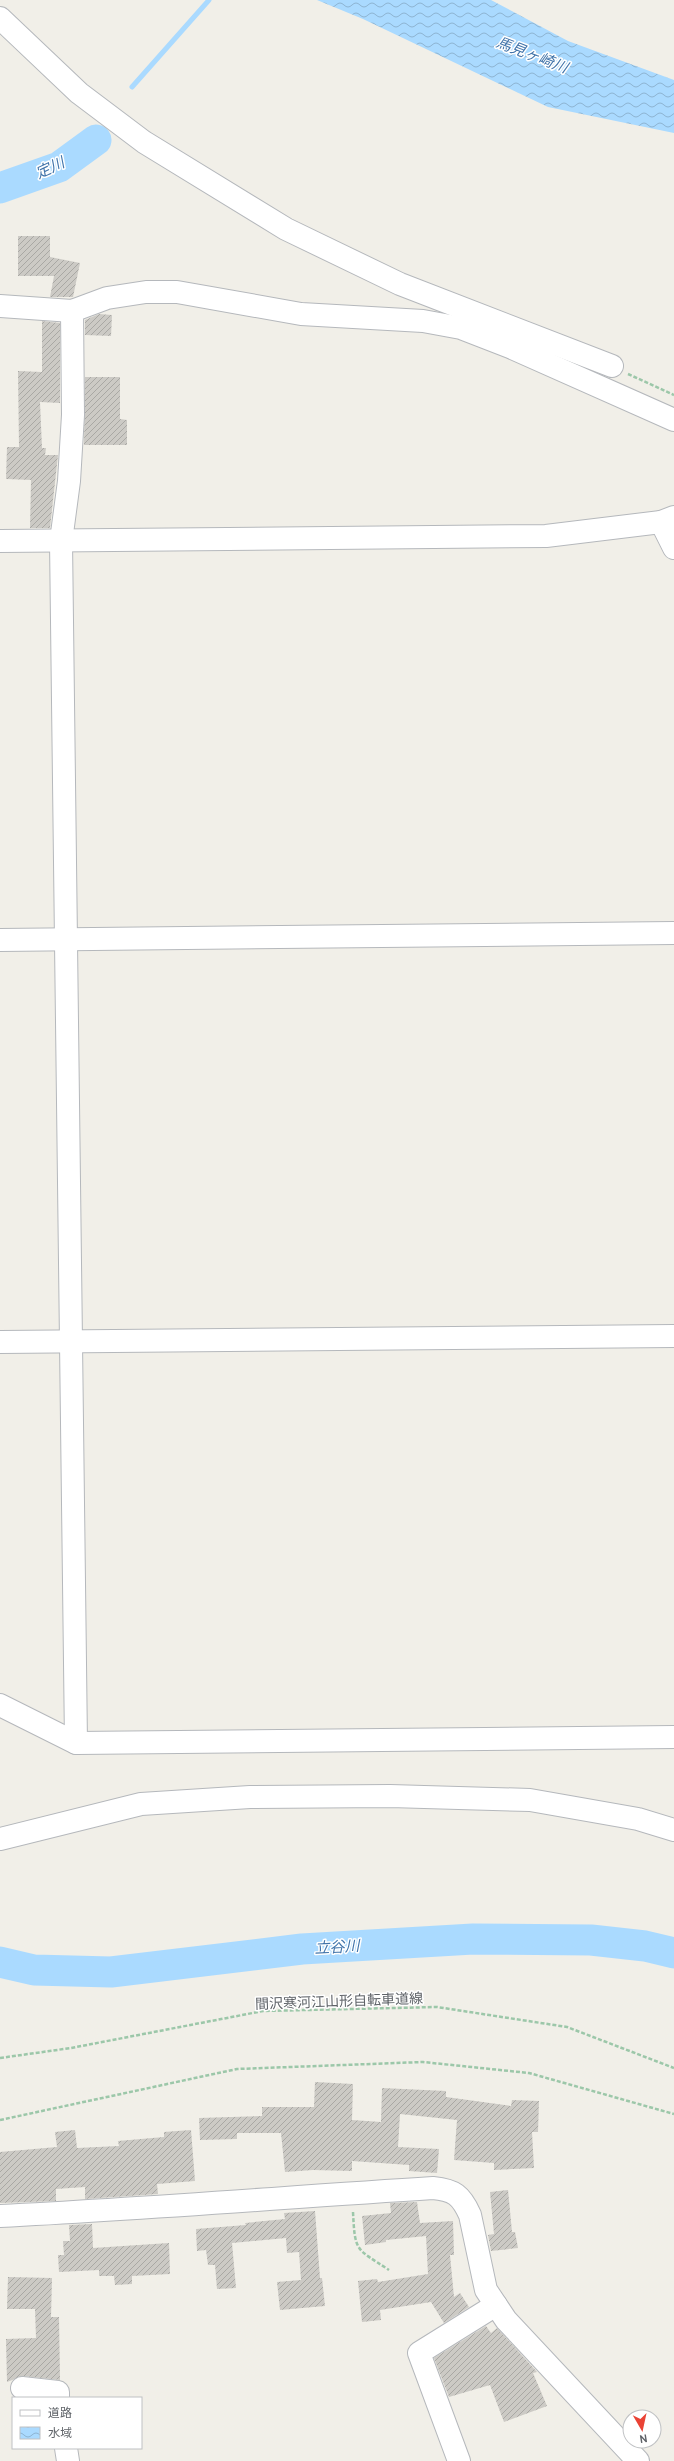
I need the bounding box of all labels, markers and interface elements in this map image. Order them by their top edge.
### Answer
water label: 馬見ヶ崎川 [493,34,572,79]
water label: 定川 [33,154,70,184]
water label: 立谷川 [314,1938,362,1959]
street label: 間沢寒河江山形自転車道線 [255,1991,423,2014]
legend [12,2397,142,2449]
text: 道路 [48,2406,72,2422]
north arrow [622,2409,662,2449]
text: 水域 [48,2426,72,2442]
text: N [638,2430,648,2445]

